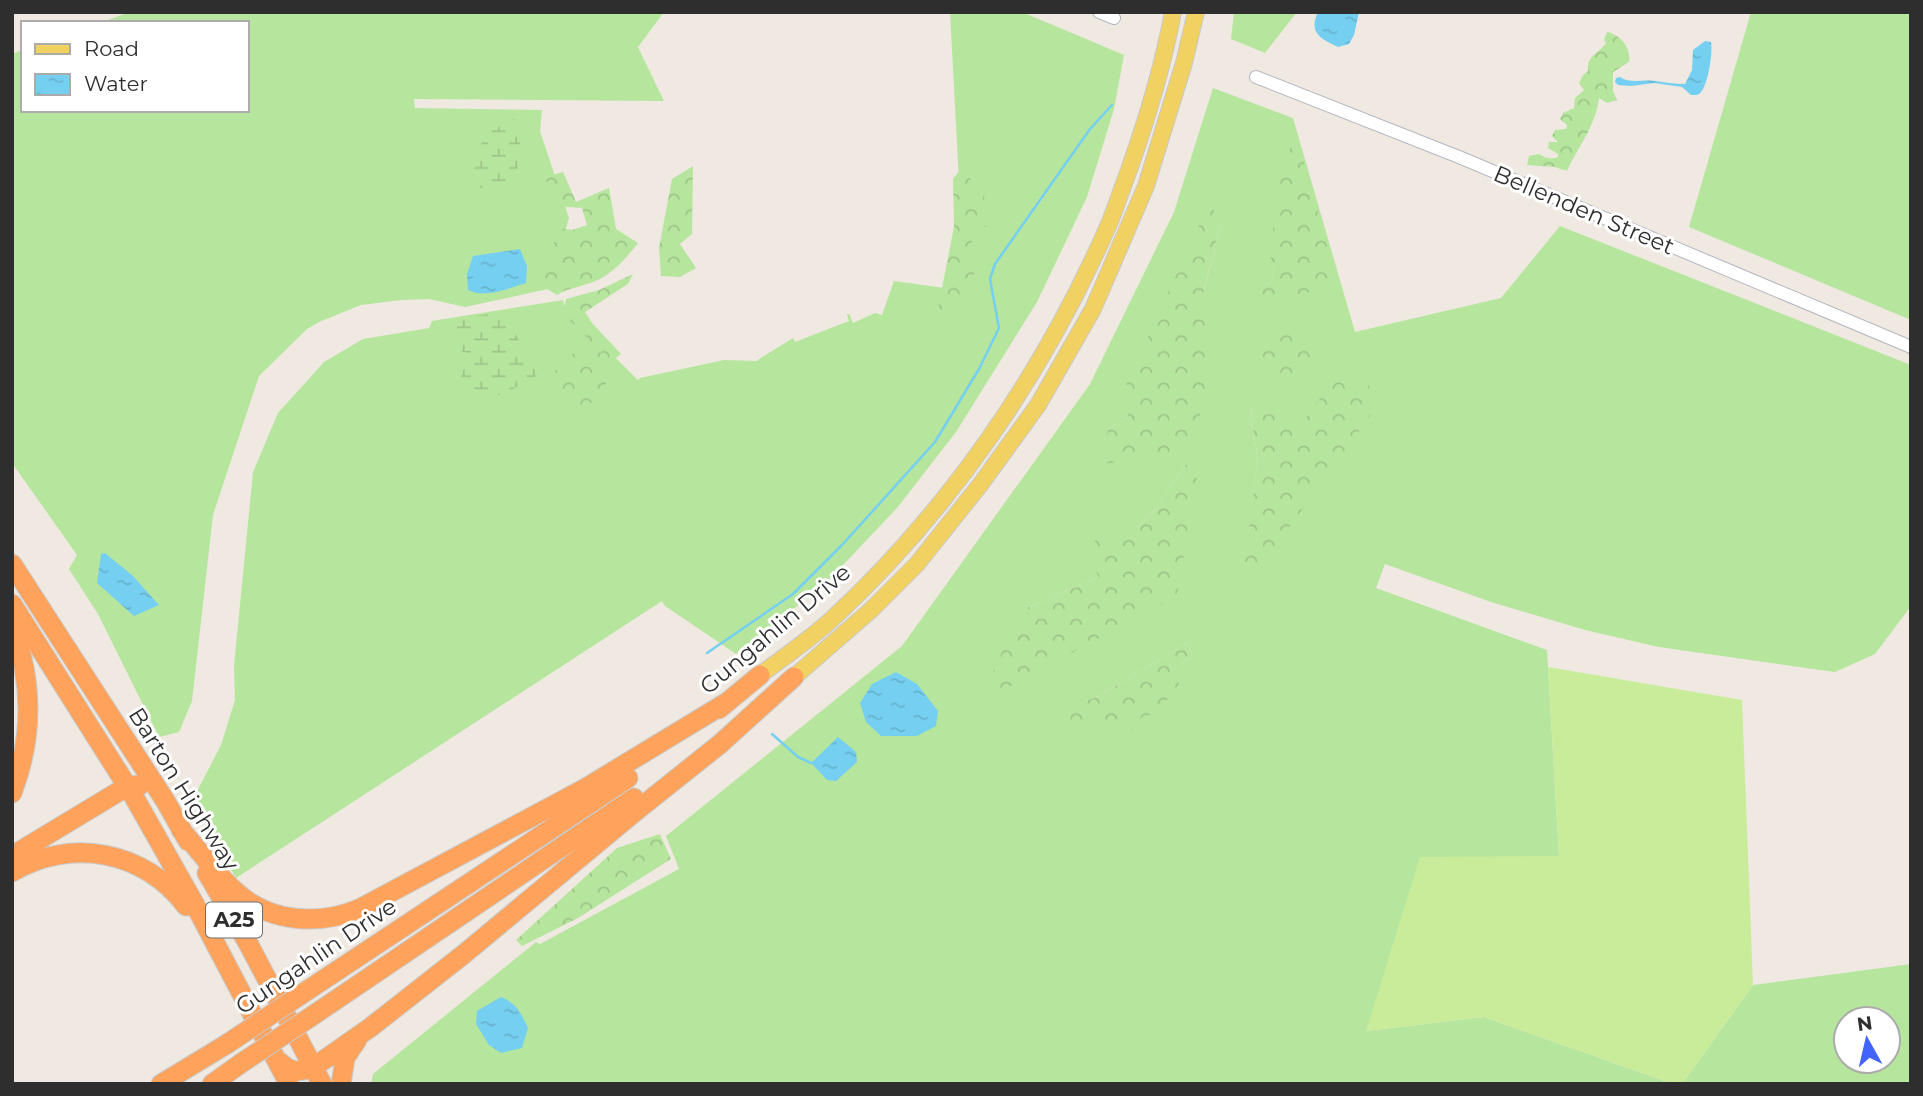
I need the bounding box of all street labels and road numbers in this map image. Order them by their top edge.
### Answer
street label: Bellenden Street [1489,159,1679,261]
street label: Gungahlin Drive [694,558,856,700]
street label: Barton Highway [123,702,246,876]
street label: Gungahlin Drive [230,892,402,1020]
road number: A25 [206,902,262,937]

